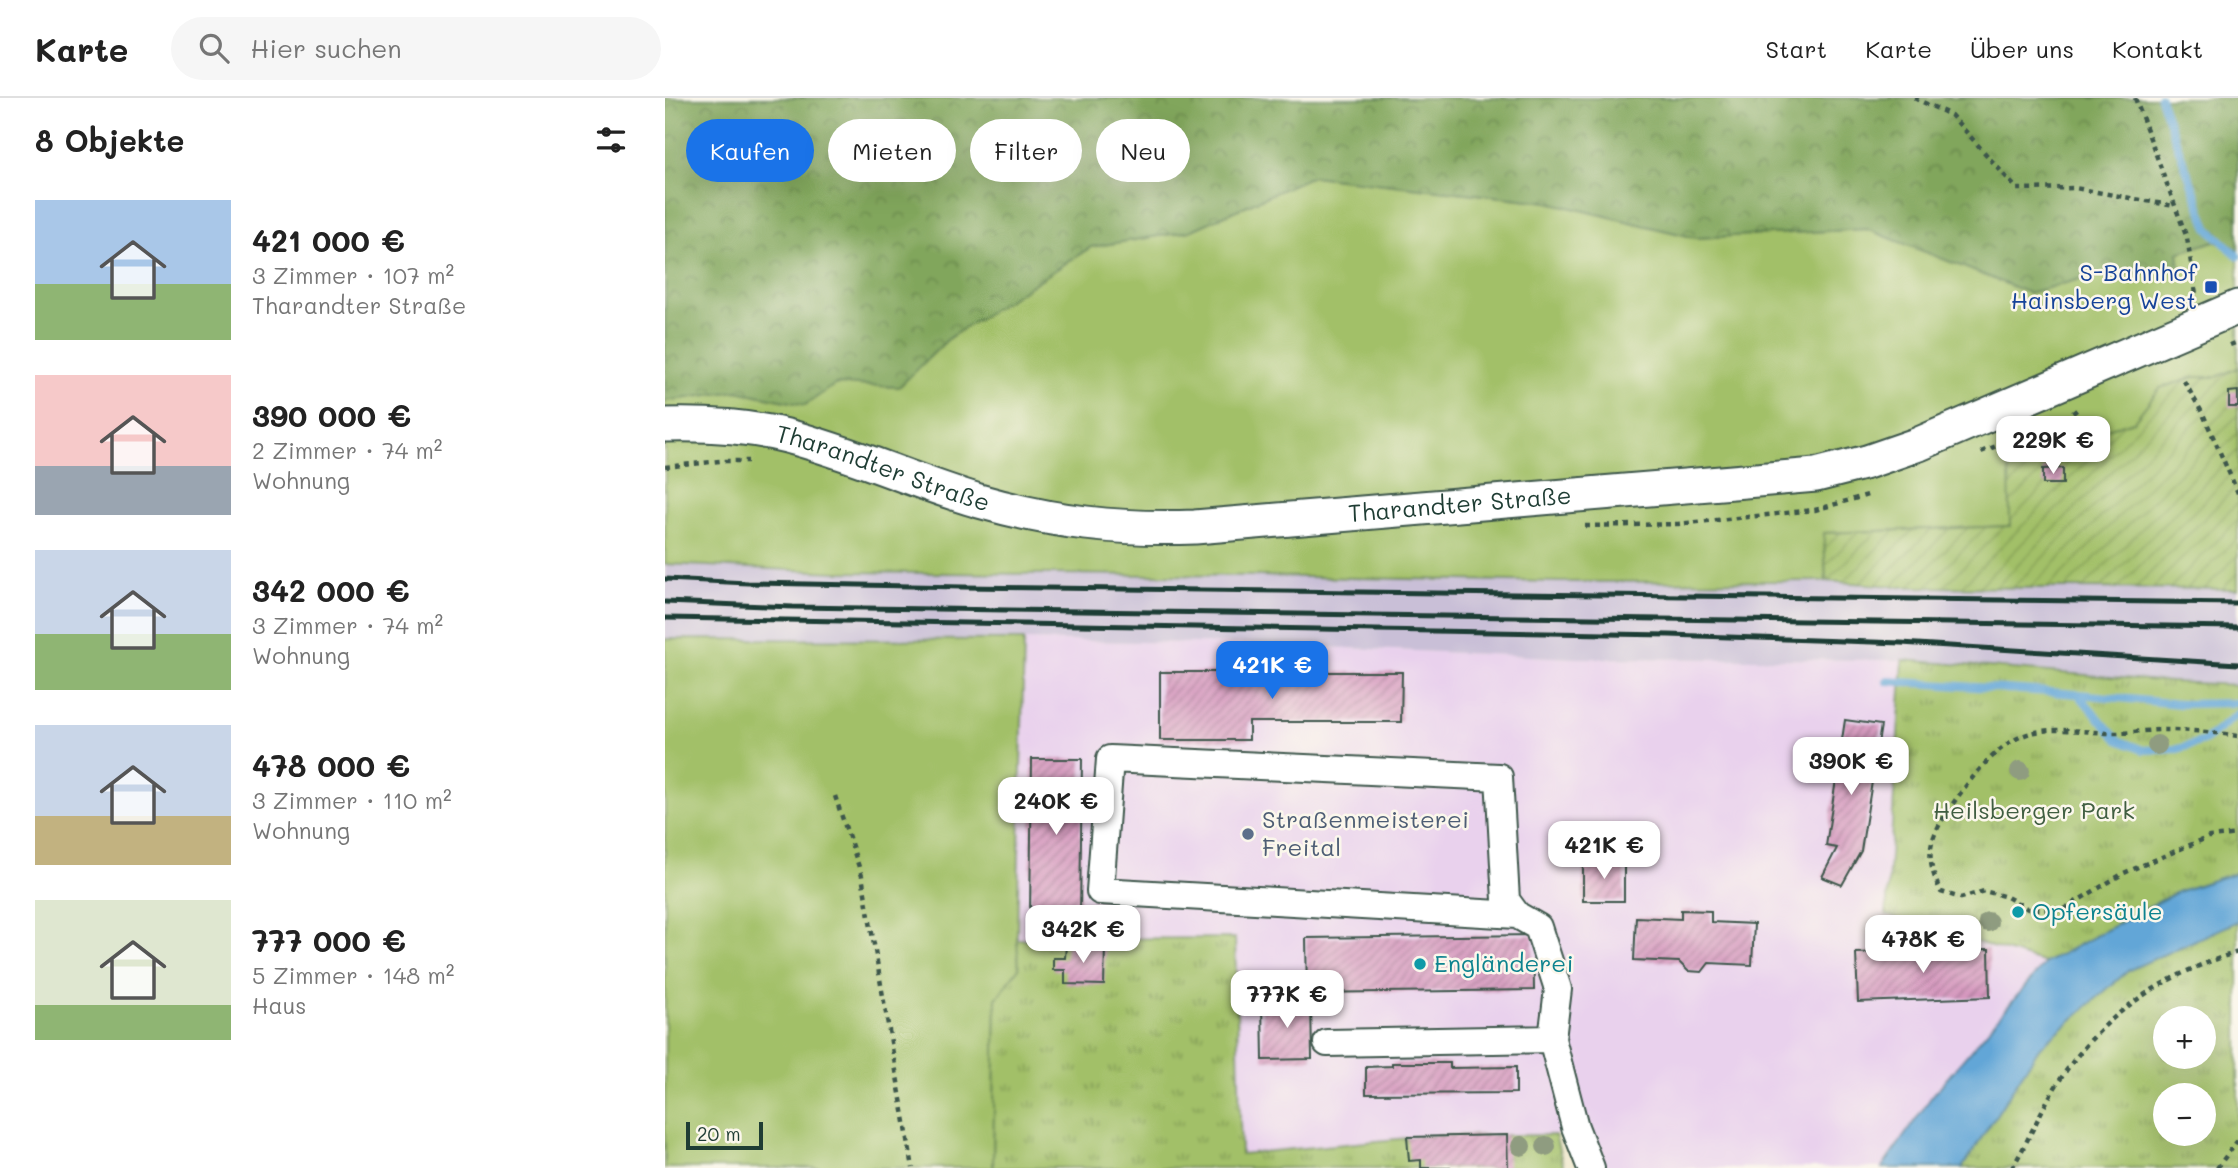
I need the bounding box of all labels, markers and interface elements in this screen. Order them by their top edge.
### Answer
search box [171,17,661,80]
text: Karte [35,27,129,70]
icon: search [195,29,233,67]
text: Hier suchen [251,31,402,65]
text: Start [1765,33,1827,64]
text: Karte [1865,33,1932,64]
text: Über uns [1970,33,2074,64]
text: Kontakt [2112,33,2203,64]
chip: Kaufen [686,119,814,182]
chip: Mieten [828,119,956,182]
chip: Filter [970,119,1082,182]
chip: Neu [1096,119,1190,182]
text: 8 Objekte [35,120,184,160]
icon: filters [592,121,630,159]
text: 421 000 € [252,220,405,260]
icon: home [91,228,175,312]
place label: S-Bahnhof Hainsberg West [2011,256,2198,315]
text: 3 Zimmer · 107 m² [252,260,454,290]
marker: S-Bahnhof Hainsberg West [2203,279,2219,295]
text: Tharandter Straße [252,290,466,320]
text: 390 000 € [252,395,411,435]
icon: home [91,403,175,487]
pin: 229K € [1996,416,2110,476]
street label: Tharandter Straße [773,417,994,517]
text: 229K € [2012,424,2094,454]
text: 2 Zimmer · 74 m² [252,435,443,465]
text: Wohnung [252,465,350,495]
street label: Tharandter Straße [1347,479,1573,528]
text: 342 000 € [252,570,410,610]
icon: home [91,578,175,662]
text: 3 Zimmer · 74 m² [252,610,443,640]
text: Wohnung [252,640,350,670]
pin: 421K € [1215,642,1329,701]
text: 421K € [1232,649,1312,679]
pin: 390K € [1794,738,1908,797]
text: 478 000 € [252,745,410,785]
text: 390K € [1809,745,1893,775]
icon: home [91,753,175,837]
pin: 240K € [999,778,1113,837]
text: 3 Zimmer · 110 m² [252,785,452,815]
text: 240K € [1014,785,1098,815]
park label: Heilsberger Park [1933,794,2135,825]
place label: Straßenmeisterei Freital [1262,803,1469,862]
text: Wohnung [252,815,350,845]
pin: 421K € [1547,822,1661,881]
marker: Straßenmeisterei Freital [1240,826,1256,842]
text: 421K € [1564,829,1644,859]
place label: Opfersäule [2032,895,2163,926]
marker: Opfersäule [2010,904,2026,920]
pin: 342K € [1026,906,1140,965]
text: 342K € [1041,913,1125,943]
pin: 478K € [1866,916,1980,975]
text: 777 000 € [252,920,406,960]
text: 478K € [1881,923,1965,953]
icon: home [91,928,175,1012]
place label: Engländerei [1434,947,1574,978]
marker: Engländerei [1412,956,1428,972]
text: 5 Zimmer · 148 m² [252,960,455,990]
pin: 777K € [1230,970,1344,1030]
text: 777K € [1247,978,1327,1008]
text: Haus [252,990,307,1020]
map controls [2153,1006,2216,1146]
button: + [2153,1006,2216,1069]
button: − [2153,1083,2216,1146]
scale bar [686,1119,763,1151]
text: 20 m [697,1121,741,1146]

